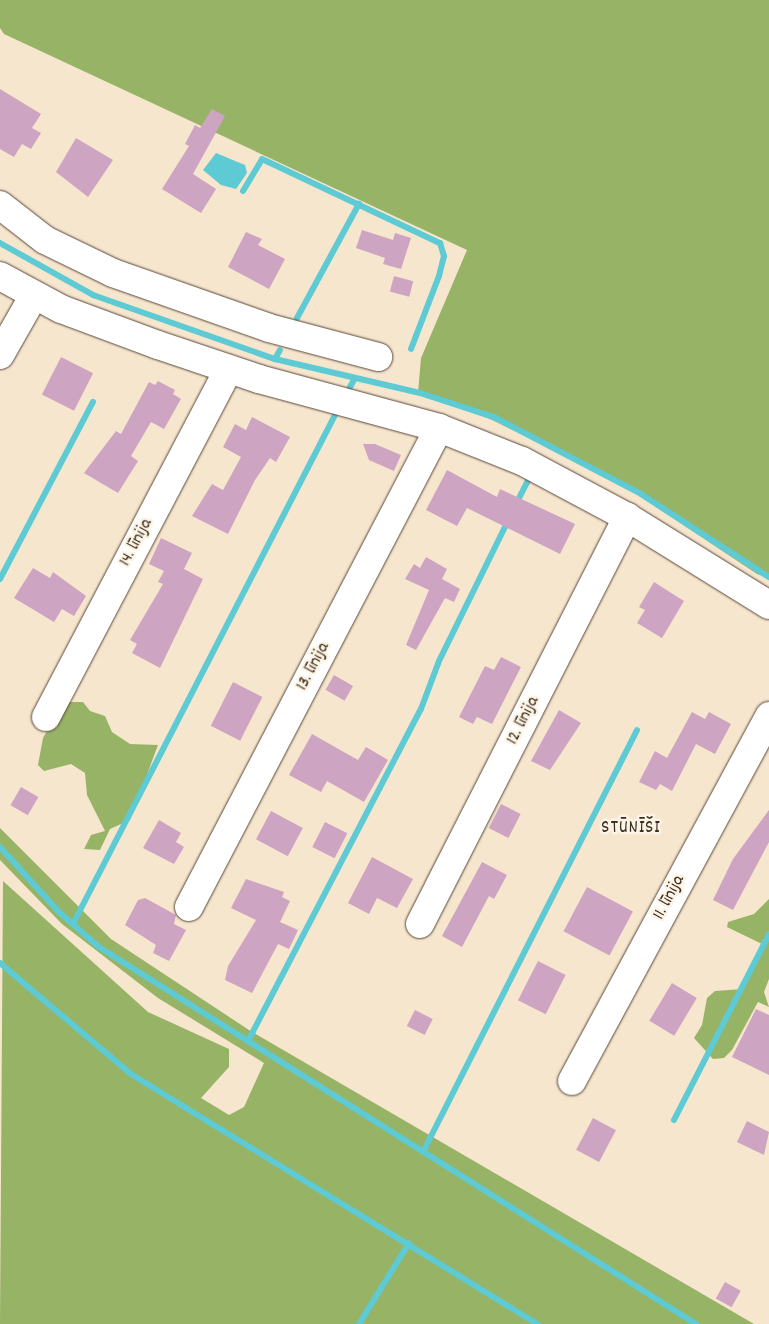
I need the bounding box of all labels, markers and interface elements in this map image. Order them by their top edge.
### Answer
street label: 14. līnija [116,515,158,571]
street label: 13. līnija [292,639,336,695]
street label: 12. līnija [503,693,545,749]
district label: STŪNĪŠI [600,818,662,840]
street label: 11. līnija [649,872,691,924]

